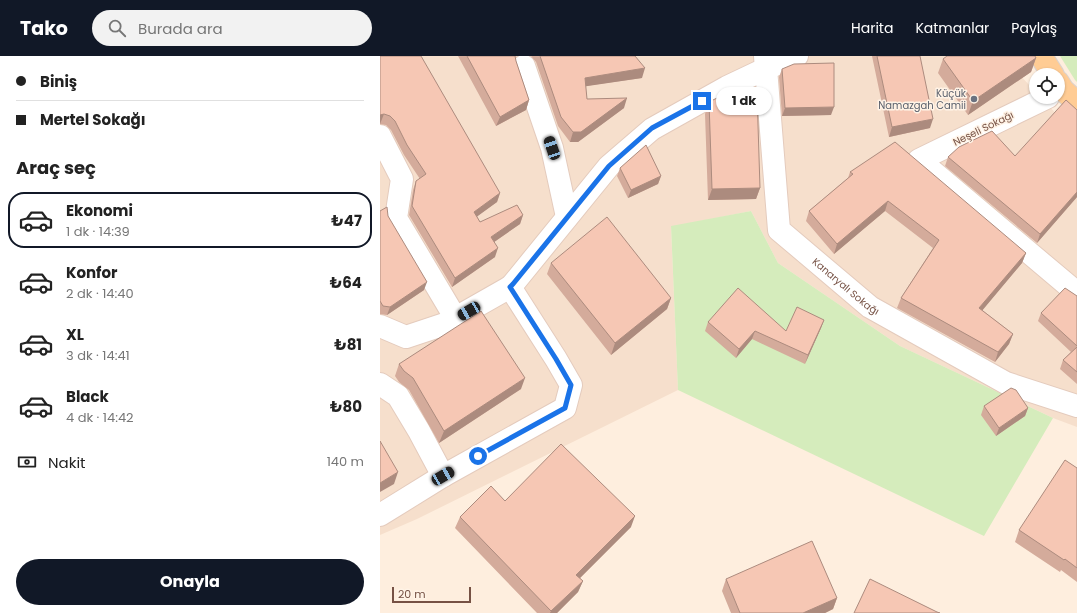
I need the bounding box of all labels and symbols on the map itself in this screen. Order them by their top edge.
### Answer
place label: Küçük Namazgah Camii [878,86,967,113]
callout: 1 dk [716,87,772,115]
route end [693,92,711,110]
marker: Küçük Namazgah Camii [969,94,979,104]
street label: Neşeli Sokağı [950,107,1016,150]
car [542,135,562,161]
street label: Kanaryalı Sokağı [809,254,882,319]
car [456,300,482,322]
route start [469,447,487,465]
car [430,465,456,487]
scale bar [392,585,471,604]

